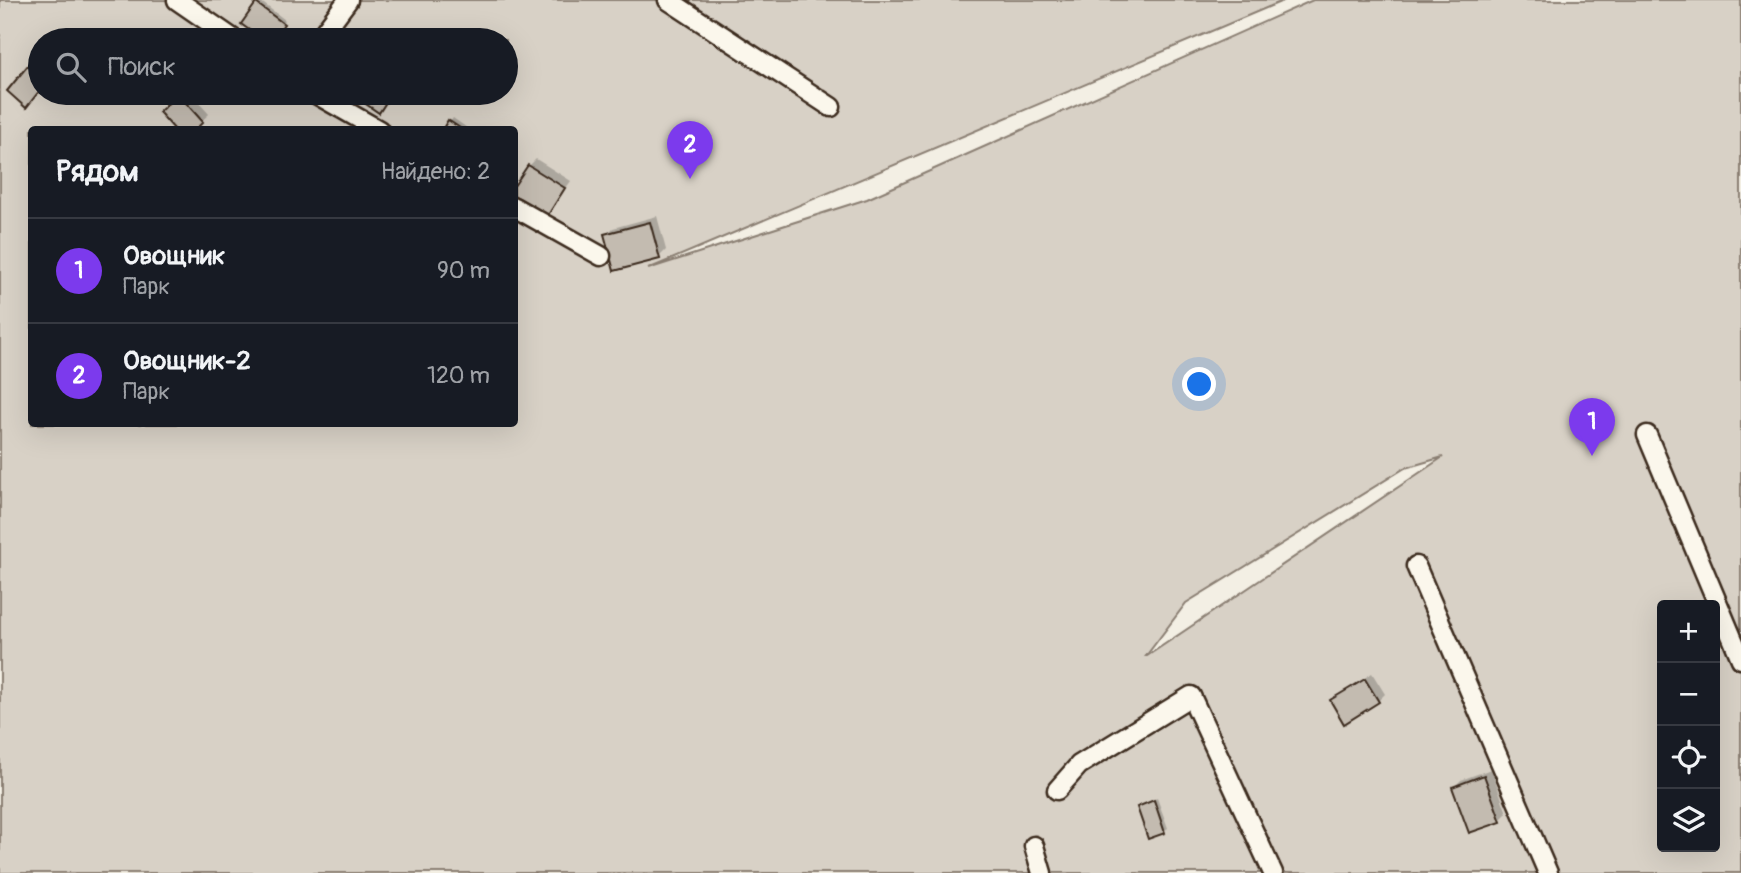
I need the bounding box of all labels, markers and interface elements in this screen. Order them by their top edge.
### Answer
search box [28,28,518,105]
icon: search [52,48,90,86]
text: Поиск [108,51,176,83]
pin: 2 [667,121,713,179]
text: Рядом [56,153,139,190]
text: Найдено: 2 [381,157,490,186]
text: Овощник [123,240,225,272]
text: 1 [75,256,84,285]
text: 90 m [437,256,490,285]
text: Парк [123,272,170,301]
text: Овощник-2 [123,345,251,377]
text: 2 [73,361,85,390]
text: 120 m [427,361,490,390]
your location [1182,367,1216,401]
text: Парк [123,377,170,406]
pin: 1 [1569,398,1615,456]
map controls [1657,600,1720,852]
button: + [1657,600,1720,663]
button: − [1657,663,1720,726]
button: locate [1657,726,1720,789]
button: layers [1657,789,1720,852]

